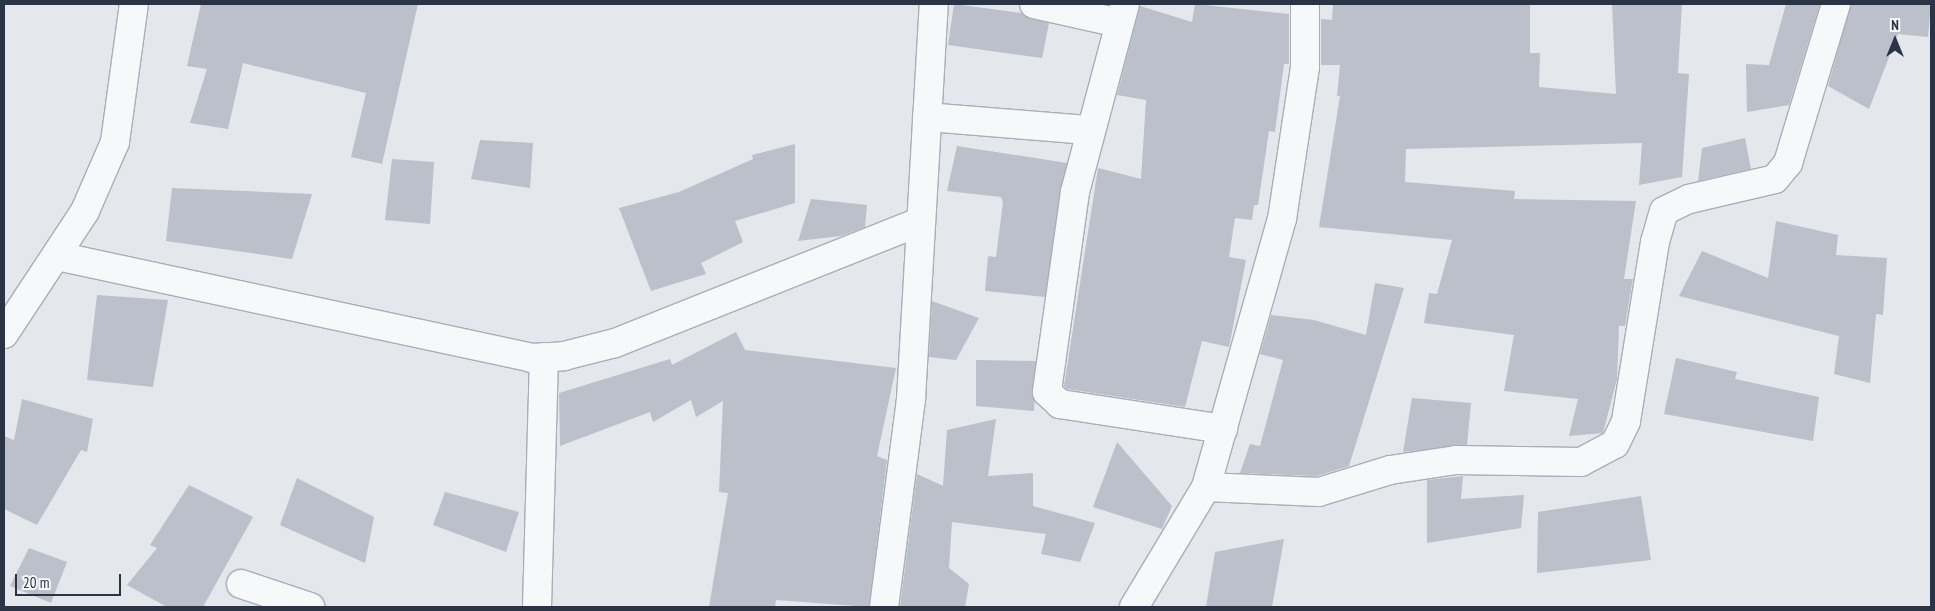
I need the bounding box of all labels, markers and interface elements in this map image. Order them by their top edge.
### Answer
north arrow [1870,15,1920,65]
text: N [1891,16,1899,34]
scale bar [18,564,124,596]
text: 20 m [23,573,49,592]

